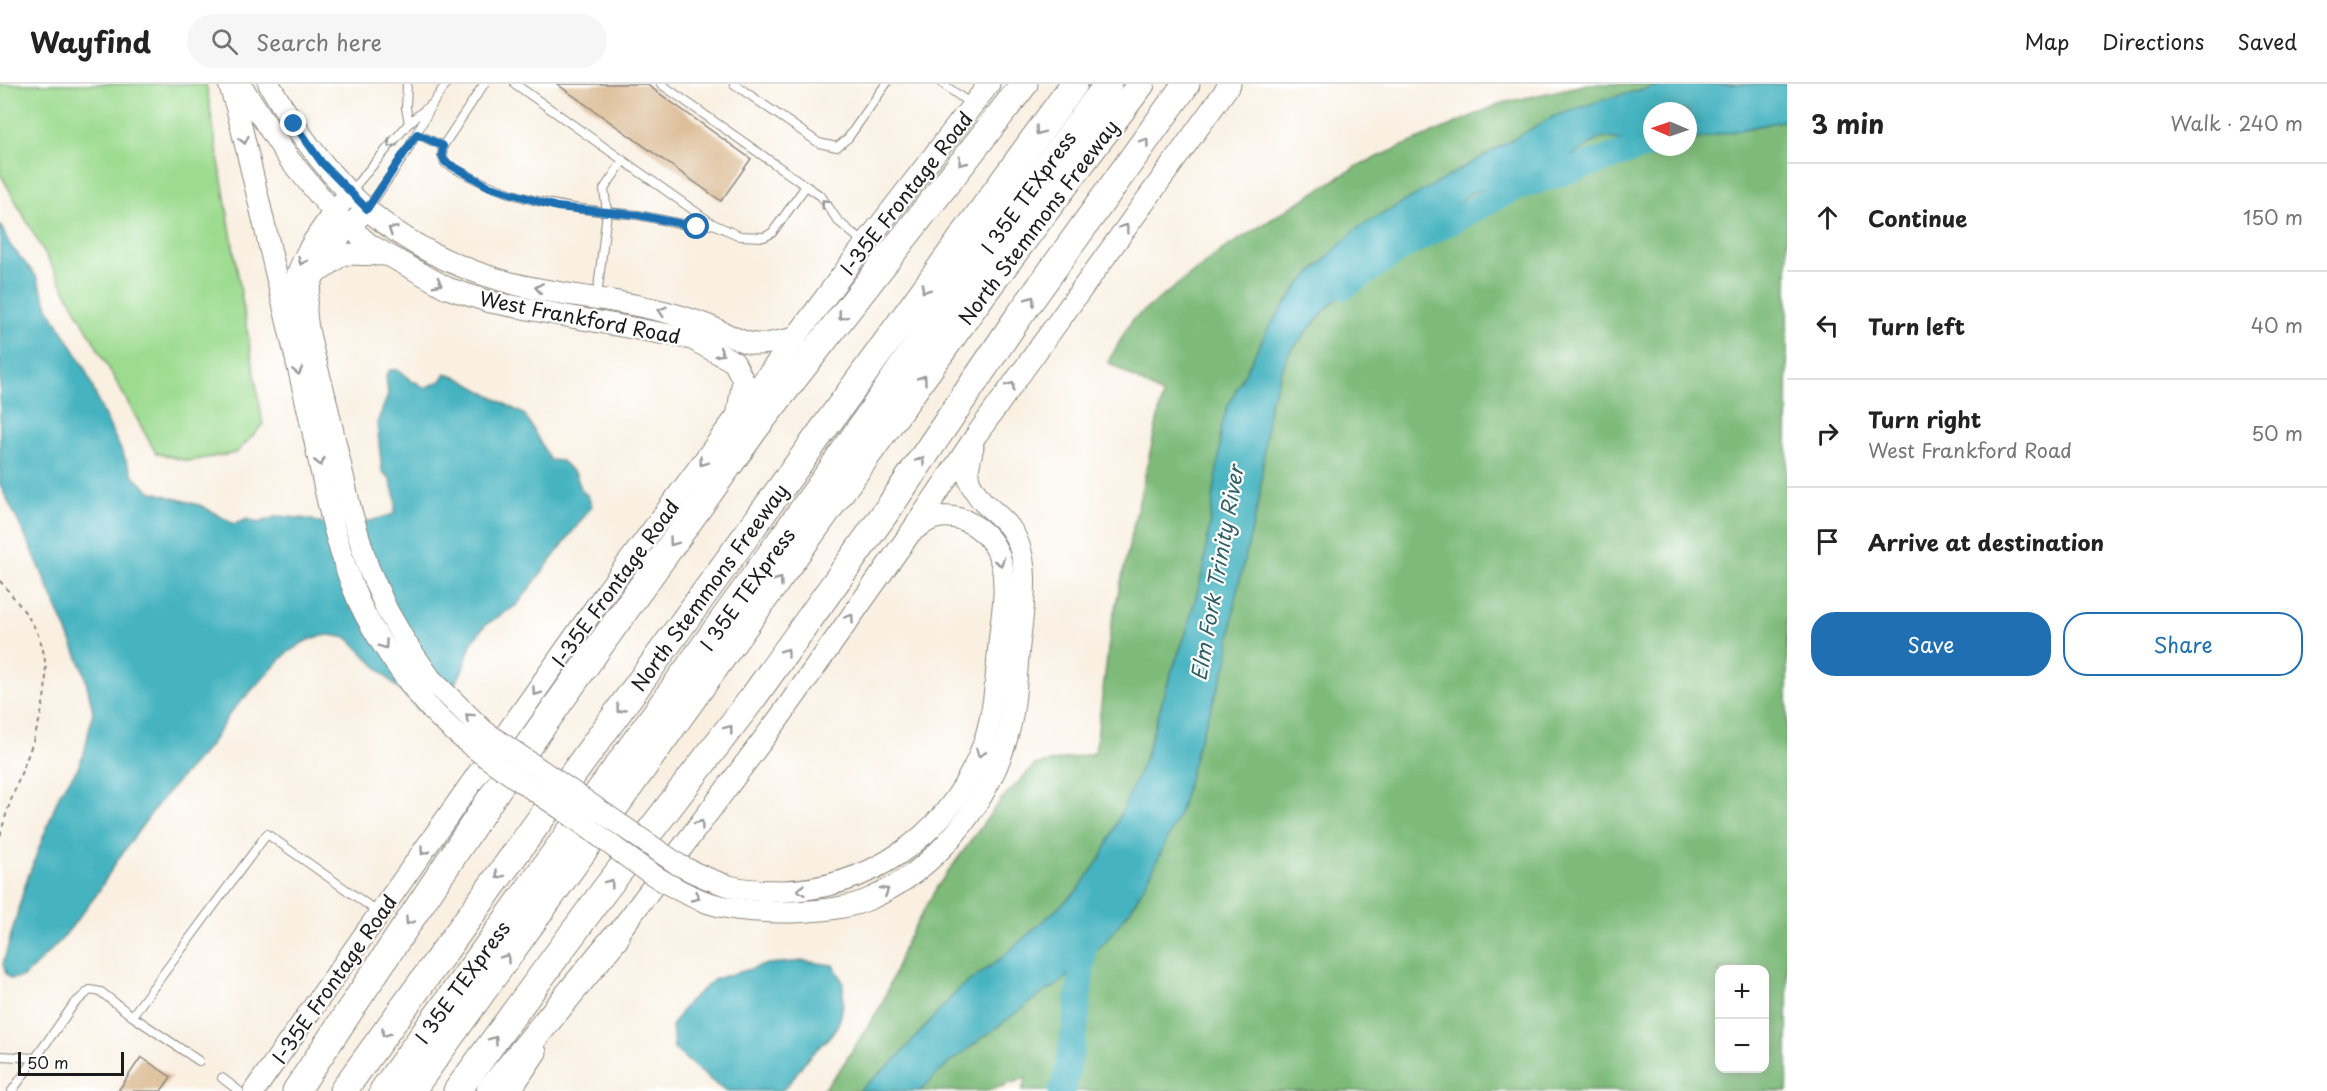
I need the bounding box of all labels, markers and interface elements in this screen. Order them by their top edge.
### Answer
search box [187,14,607,68]
text: Wayfind [30,20,151,63]
icon: search [208,25,241,58]
text: Search here [256,25,382,58]
text: Map [2024,25,2069,57]
text: Directions [2102,25,2204,57]
text: Saved [2237,25,2297,57]
north arrow [1643,102,1697,156]
text: 3 min [1811,104,1884,143]
street label: I-35E Frontage Road [832,105,980,281]
text: Walk · 240 m [2170,108,2303,138]
route end [280,110,306,136]
street label: North Stemmons Freeway [951,113,1125,331]
street label: I 35E TEXpress [973,124,1083,260]
one-way arrow [1035,124,1046,135]
one-way arrow [237,135,250,145]
one-way arrow [387,137,398,148]
one-way arrow [1138,137,1149,148]
one-way arrow [958,156,969,167]
one-way arrow [822,199,833,210]
icon: ahead [1811,201,1844,234]
text: Continue [1868,201,1967,234]
text: 150 m [2243,202,2303,232]
route start [683,213,709,239]
one-way arrow [1118,224,1129,235]
one-way arrow [388,226,399,237]
one-way arrow [297,255,309,266]
one-way arrow [432,276,442,287]
one-way arrow [534,282,544,294]
one-way arrow [921,282,932,293]
street label: West Frankford Road [477,283,683,351]
one-way arrow [1024,295,1035,306]
one-way arrow [657,306,668,318]
icon: left [1811,309,1844,342]
text: Turn left [1868,309,1965,342]
one-way arrow [838,310,849,321]
text: 40 m [2251,310,2303,340]
one-way arrow [714,346,725,357]
one-way arrow [291,366,304,376]
one-way arrow [916,375,927,386]
one-way arrow [1004,382,1015,393]
text: Turn right [1868,402,1981,435]
icon: right [1811,417,1844,450]
text: 50 m [2251,418,2303,448]
text: West Frankford Road [1868,435,2072,465]
one-way arrow [699,455,710,466]
one-way arrow [313,457,326,467]
one-way arrow [914,457,925,468]
water label: Elm Fork Trinity River [1181,460,1251,683]
street label: North Stemmons Freeway [623,477,795,697]
street label: I-35E Frontage Road [544,493,686,673]
street label: I 35E TEXpress [692,521,802,657]
icon: arrive [1811,525,1844,558]
text: Arrive at destination [1868,525,2104,558]
one-way arrow [669,536,680,547]
one-way arrow [993,556,1005,567]
one-way arrow [772,576,783,587]
button: Save [1811,612,2051,676]
button: Share [2063,612,2303,676]
one-way arrow [843,614,854,625]
one-way arrow [377,638,388,649]
one-way arrow [779,647,790,658]
one-way arrow [532,685,543,696]
one-way arrow [617,702,628,713]
one-way arrow [465,713,475,724]
one-way arrow [721,724,732,735]
one-way arrow [974,748,987,758]
one-way arrow [693,819,704,830]
one-way arrow [420,844,431,855]
one-way arrow [495,869,506,880]
one-way arrow [602,879,613,890]
one-way arrow [796,883,805,896]
one-way arrow [879,886,889,898]
street label: I-35E Frontage Road [264,888,404,1070]
one-way arrow [689,889,700,901]
one-way arrow [405,914,416,925]
street label: I 35E TEXpress [407,914,517,1050]
one-way arrow [499,953,510,964]
map controls [1715,965,1769,1073]
button: + [1715,965,1769,1019]
button: − [1715,1019,1769,1073]
one-way arrow [381,1027,392,1038]
one-way arrow [487,1036,498,1047]
scale bar [18,1049,124,1076]
text: 50 m [27,1050,68,1074]

